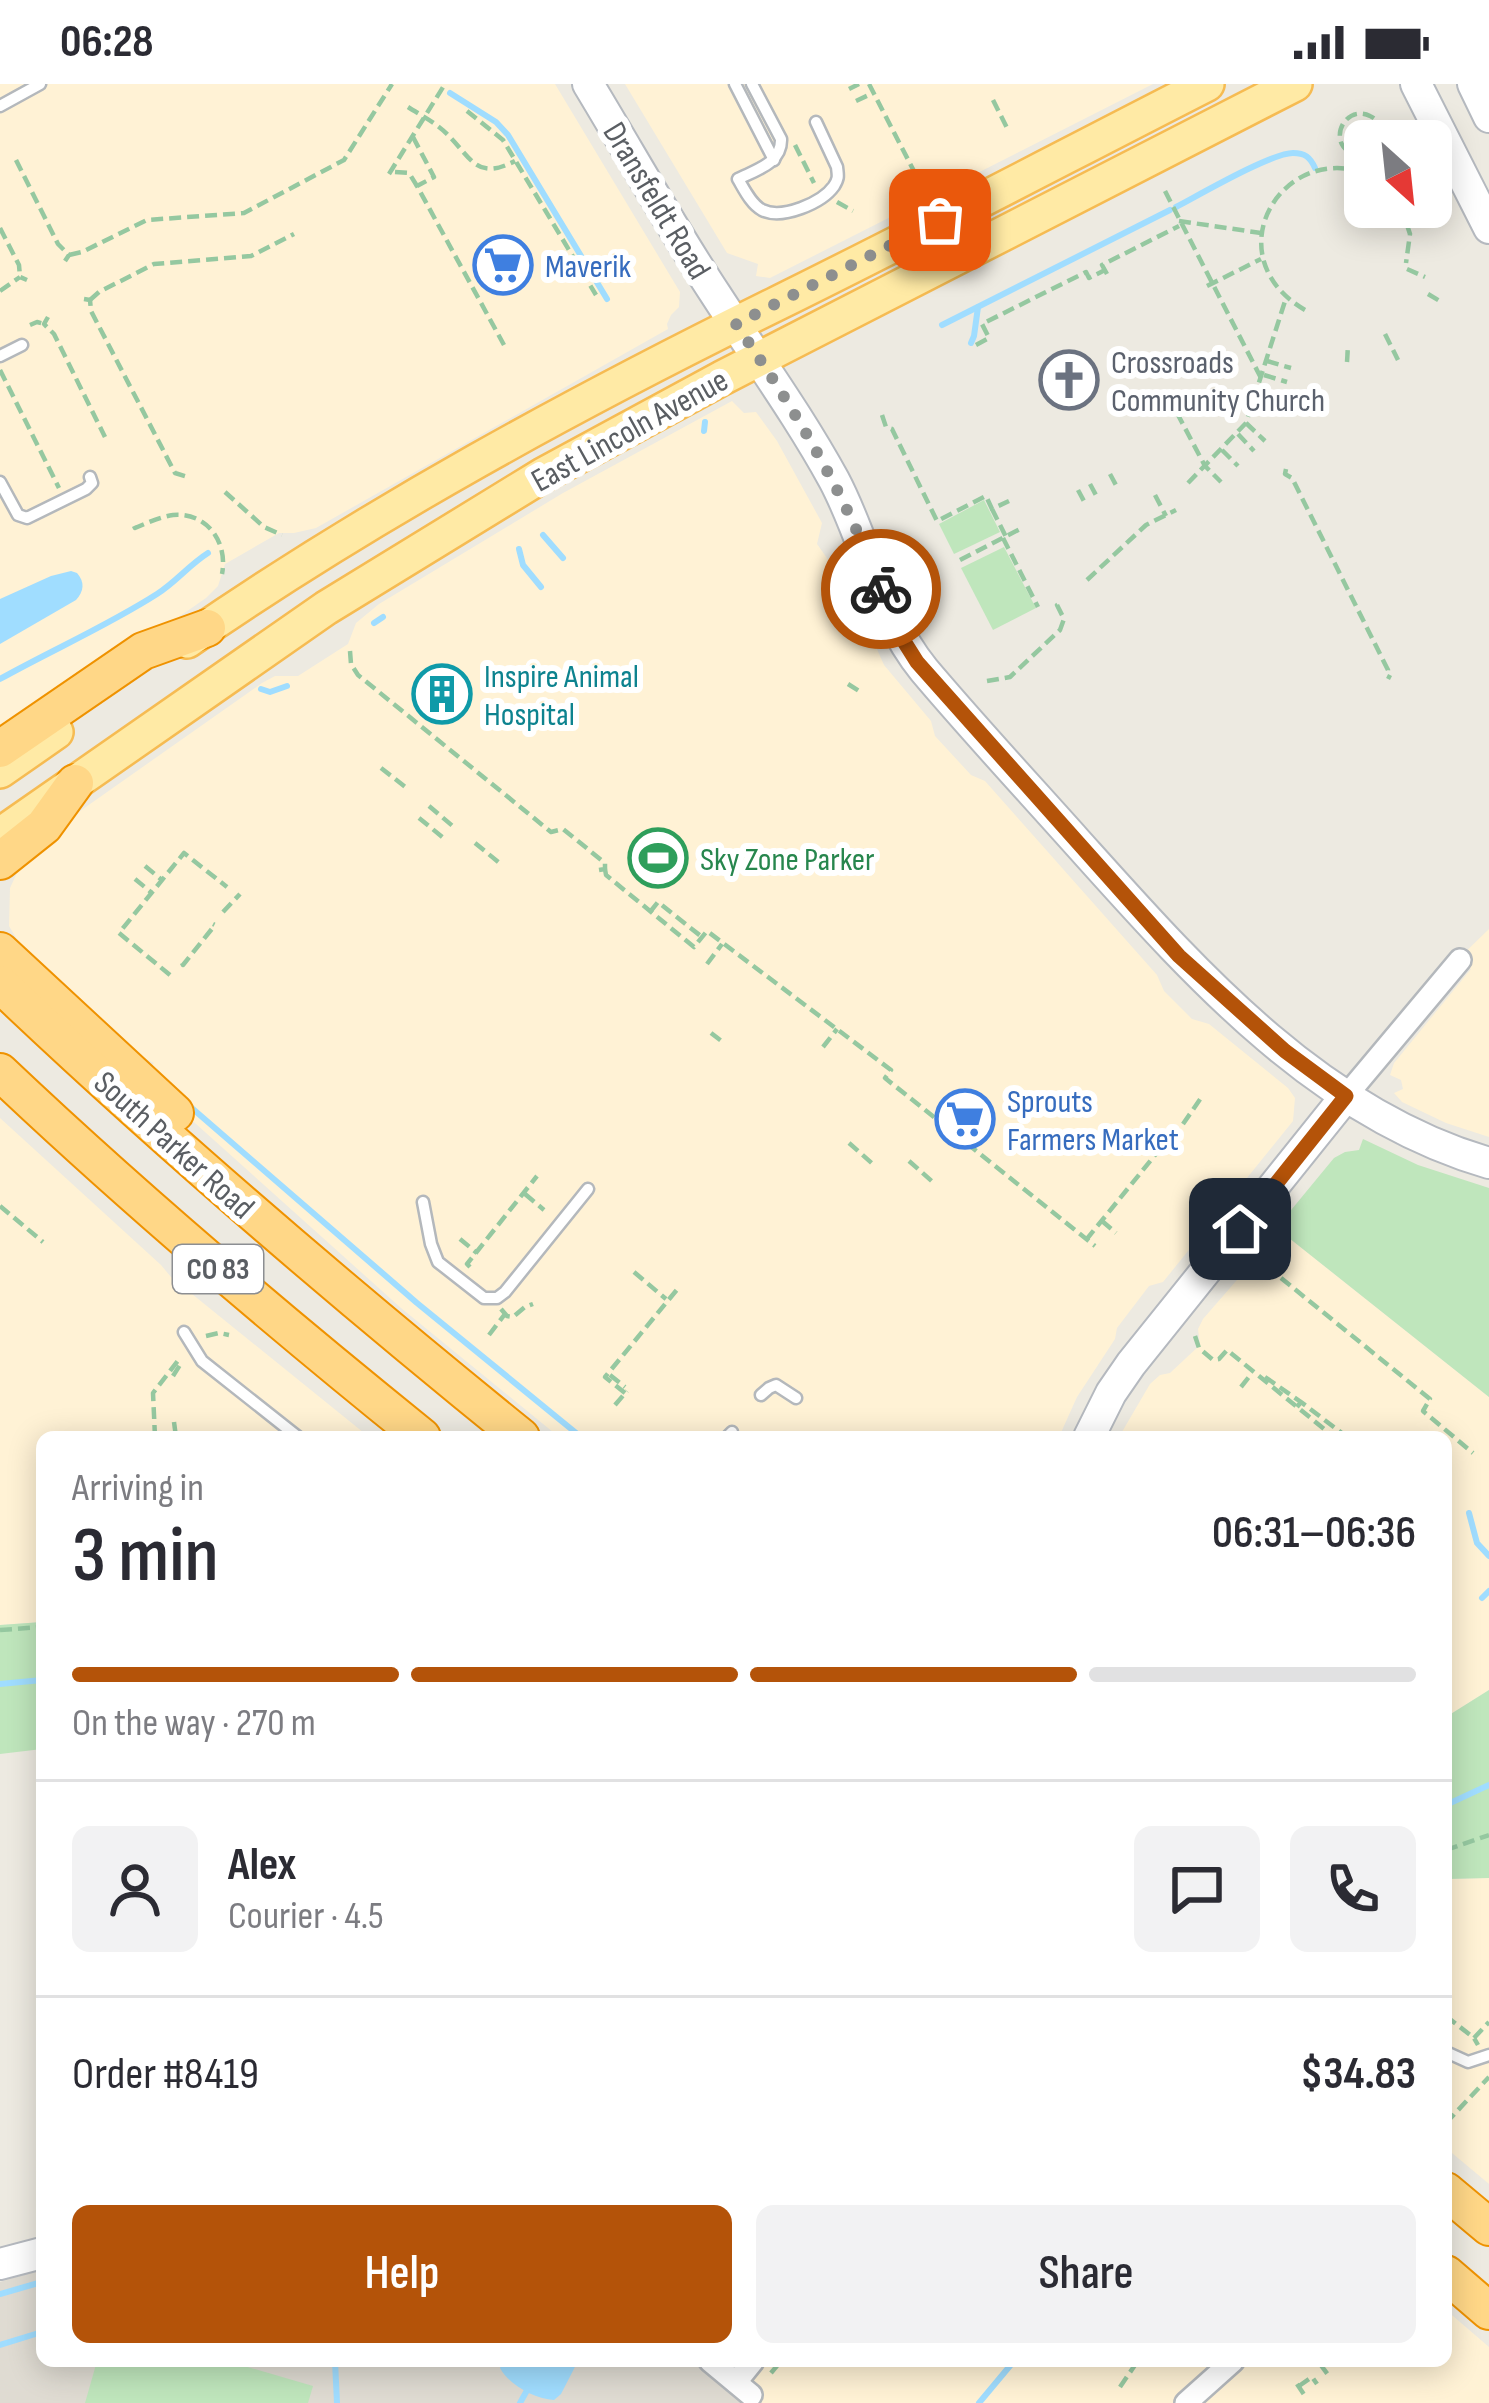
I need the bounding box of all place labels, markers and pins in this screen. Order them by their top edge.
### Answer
pin [889,169,991,271]
supermarket icon: Maverik [472,234,534,296]
place label: Maverik [545,247,631,287]
place label: Crossroads Community Church [1111,343,1325,421]
church icon: Crossroads Community Church [1038,349,1100,411]
place label: Inspire Animal Hospital [484,657,639,735]
building icon: Inspire Animal Hospital [411,663,473,725]
sports icon: Sky Zone Parker [627,827,689,889]
place label: Sky Zone Parker [700,840,875,880]
place label: Sprouts Farmers Market [1007,1082,1179,1160]
supermarket icon: Sprouts Farmers Market [934,1088,996,1150]
pin [1189,1178,1291,1280]

